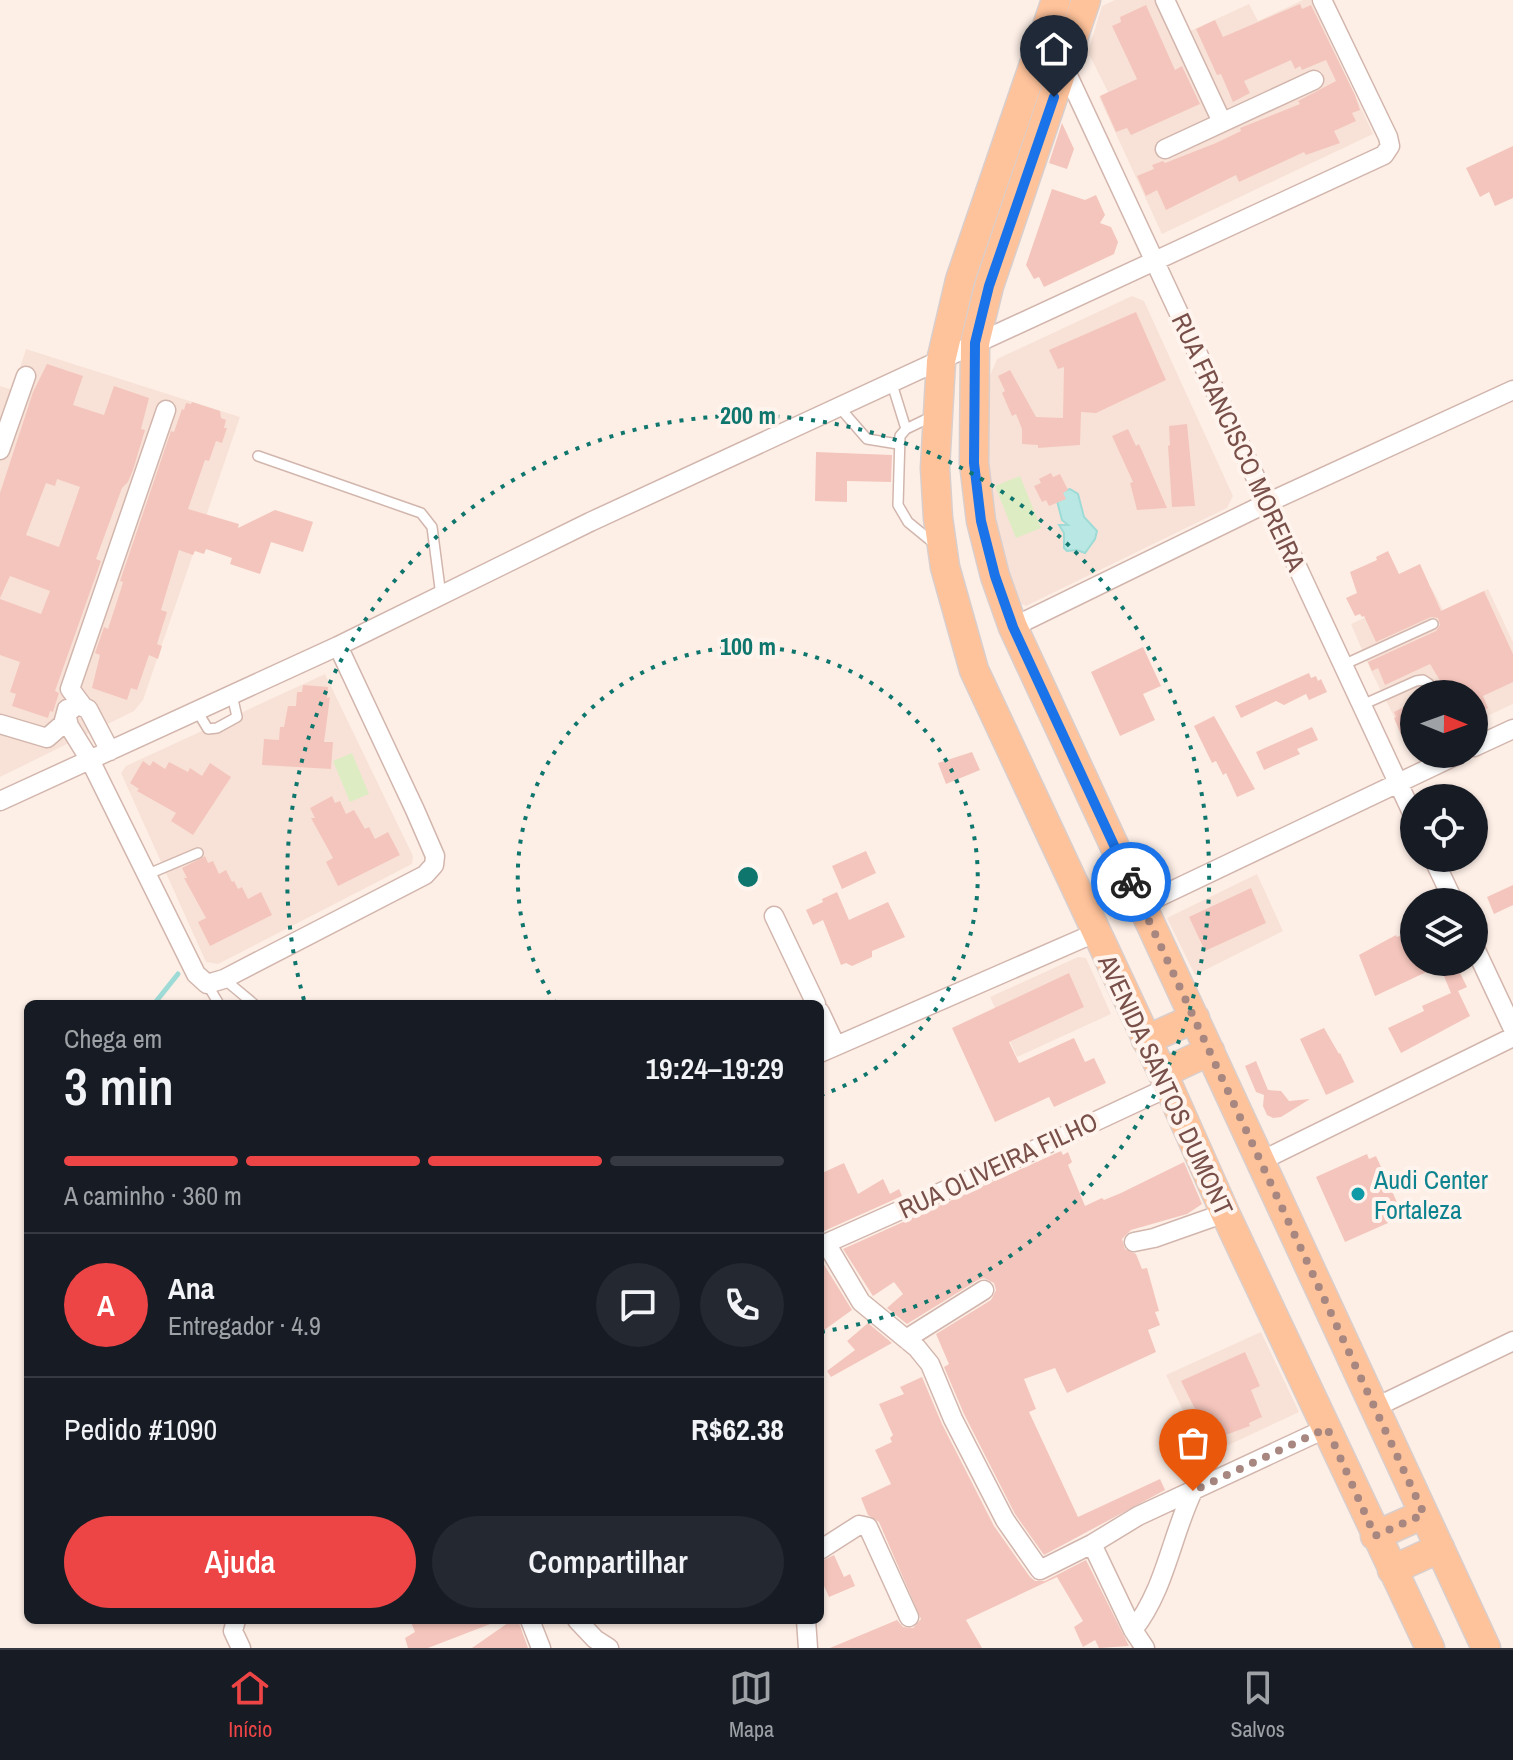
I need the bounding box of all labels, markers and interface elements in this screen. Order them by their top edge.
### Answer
pin [1020,15,1088,97]
icon: home [1032,27,1076,71]
street label: RUA FRANCISCO MOREIRA [1164,307,1315,577]
text: 200 m [720,399,776,431]
text: 100 m [720,630,776,662]
north arrow [1400,680,1488,768]
map controls [1400,680,1488,976]
button: locate [1400,784,1488,872]
courier [1091,842,1171,922]
icon: bike [1109,860,1153,904]
centre of rings [734,863,762,891]
button: layers [1400,888,1488,976]
street label: AVENIDA SANTOS DUMONT [1090,948,1242,1221]
text: Chega em [64,1021,162,1056]
text: 19:24–19:29 [645,1048,784,1088]
text: 3 min [64,1051,174,1121]
street label: RUA OLIVEIRA FILHO [893,1104,1103,1226]
place label: Audi Center Fortaleza [1373,1162,1488,1227]
text: A caminho · 360 m [64,1178,242,1213]
marker: Audi Center Fortaleza [1349,1185,1367,1203]
button: chat [596,1263,680,1347]
button: phone [700,1263,784,1347]
text: Ana [168,1268,214,1308]
text: A [97,1285,115,1325]
text: Entregador · 4.9 [168,1308,321,1343]
text: Pedido #1090 [64,1409,217,1449]
text: R$62.38 [691,1409,784,1449]
pin [1159,1409,1227,1491]
icon: bag [1171,1421,1215,1465]
button: Ajuda [64,1516,416,1608]
button: Compartilhar [432,1516,784,1608]
tab: Início [228,1666,272,1744]
tab: Mapa [729,1666,774,1744]
tab: Salvos [1231,1666,1285,1744]

